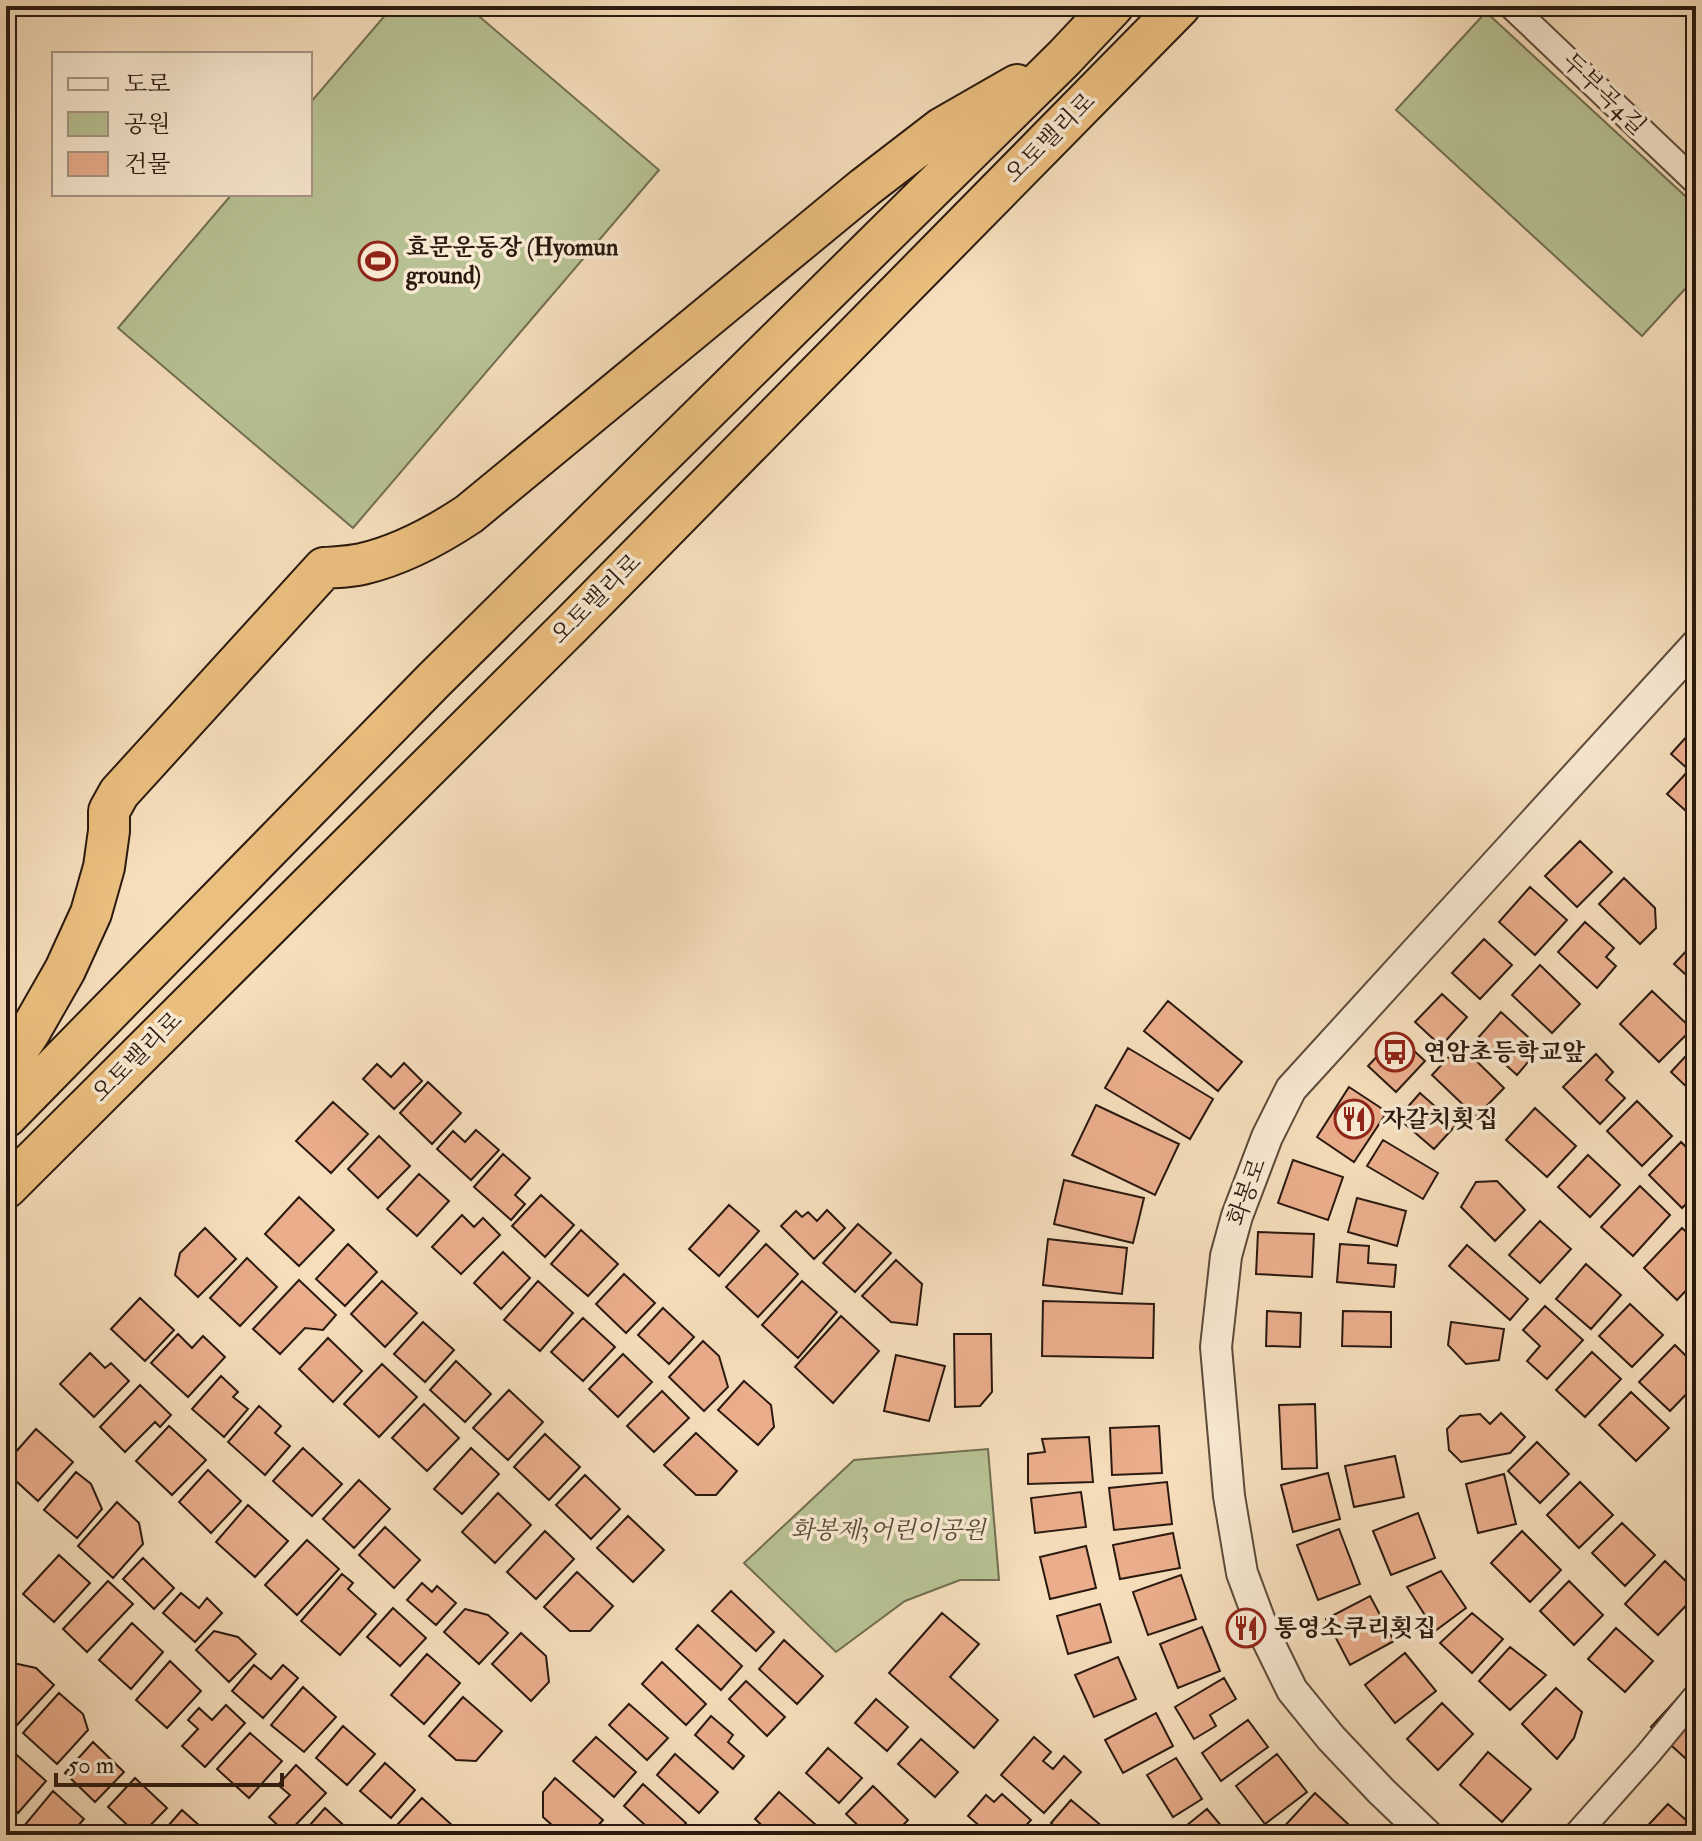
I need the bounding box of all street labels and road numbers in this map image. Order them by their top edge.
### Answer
street label: 두부곡4길 [1555,46,1653,142]
street label: 오토밸리로 [998,86,1102,190]
street label: 오토밸리로 [544,547,648,651]
street label: 오토밸리로 [85,1005,189,1109]
street label: 화봉로 [1221,1154,1273,1230]

